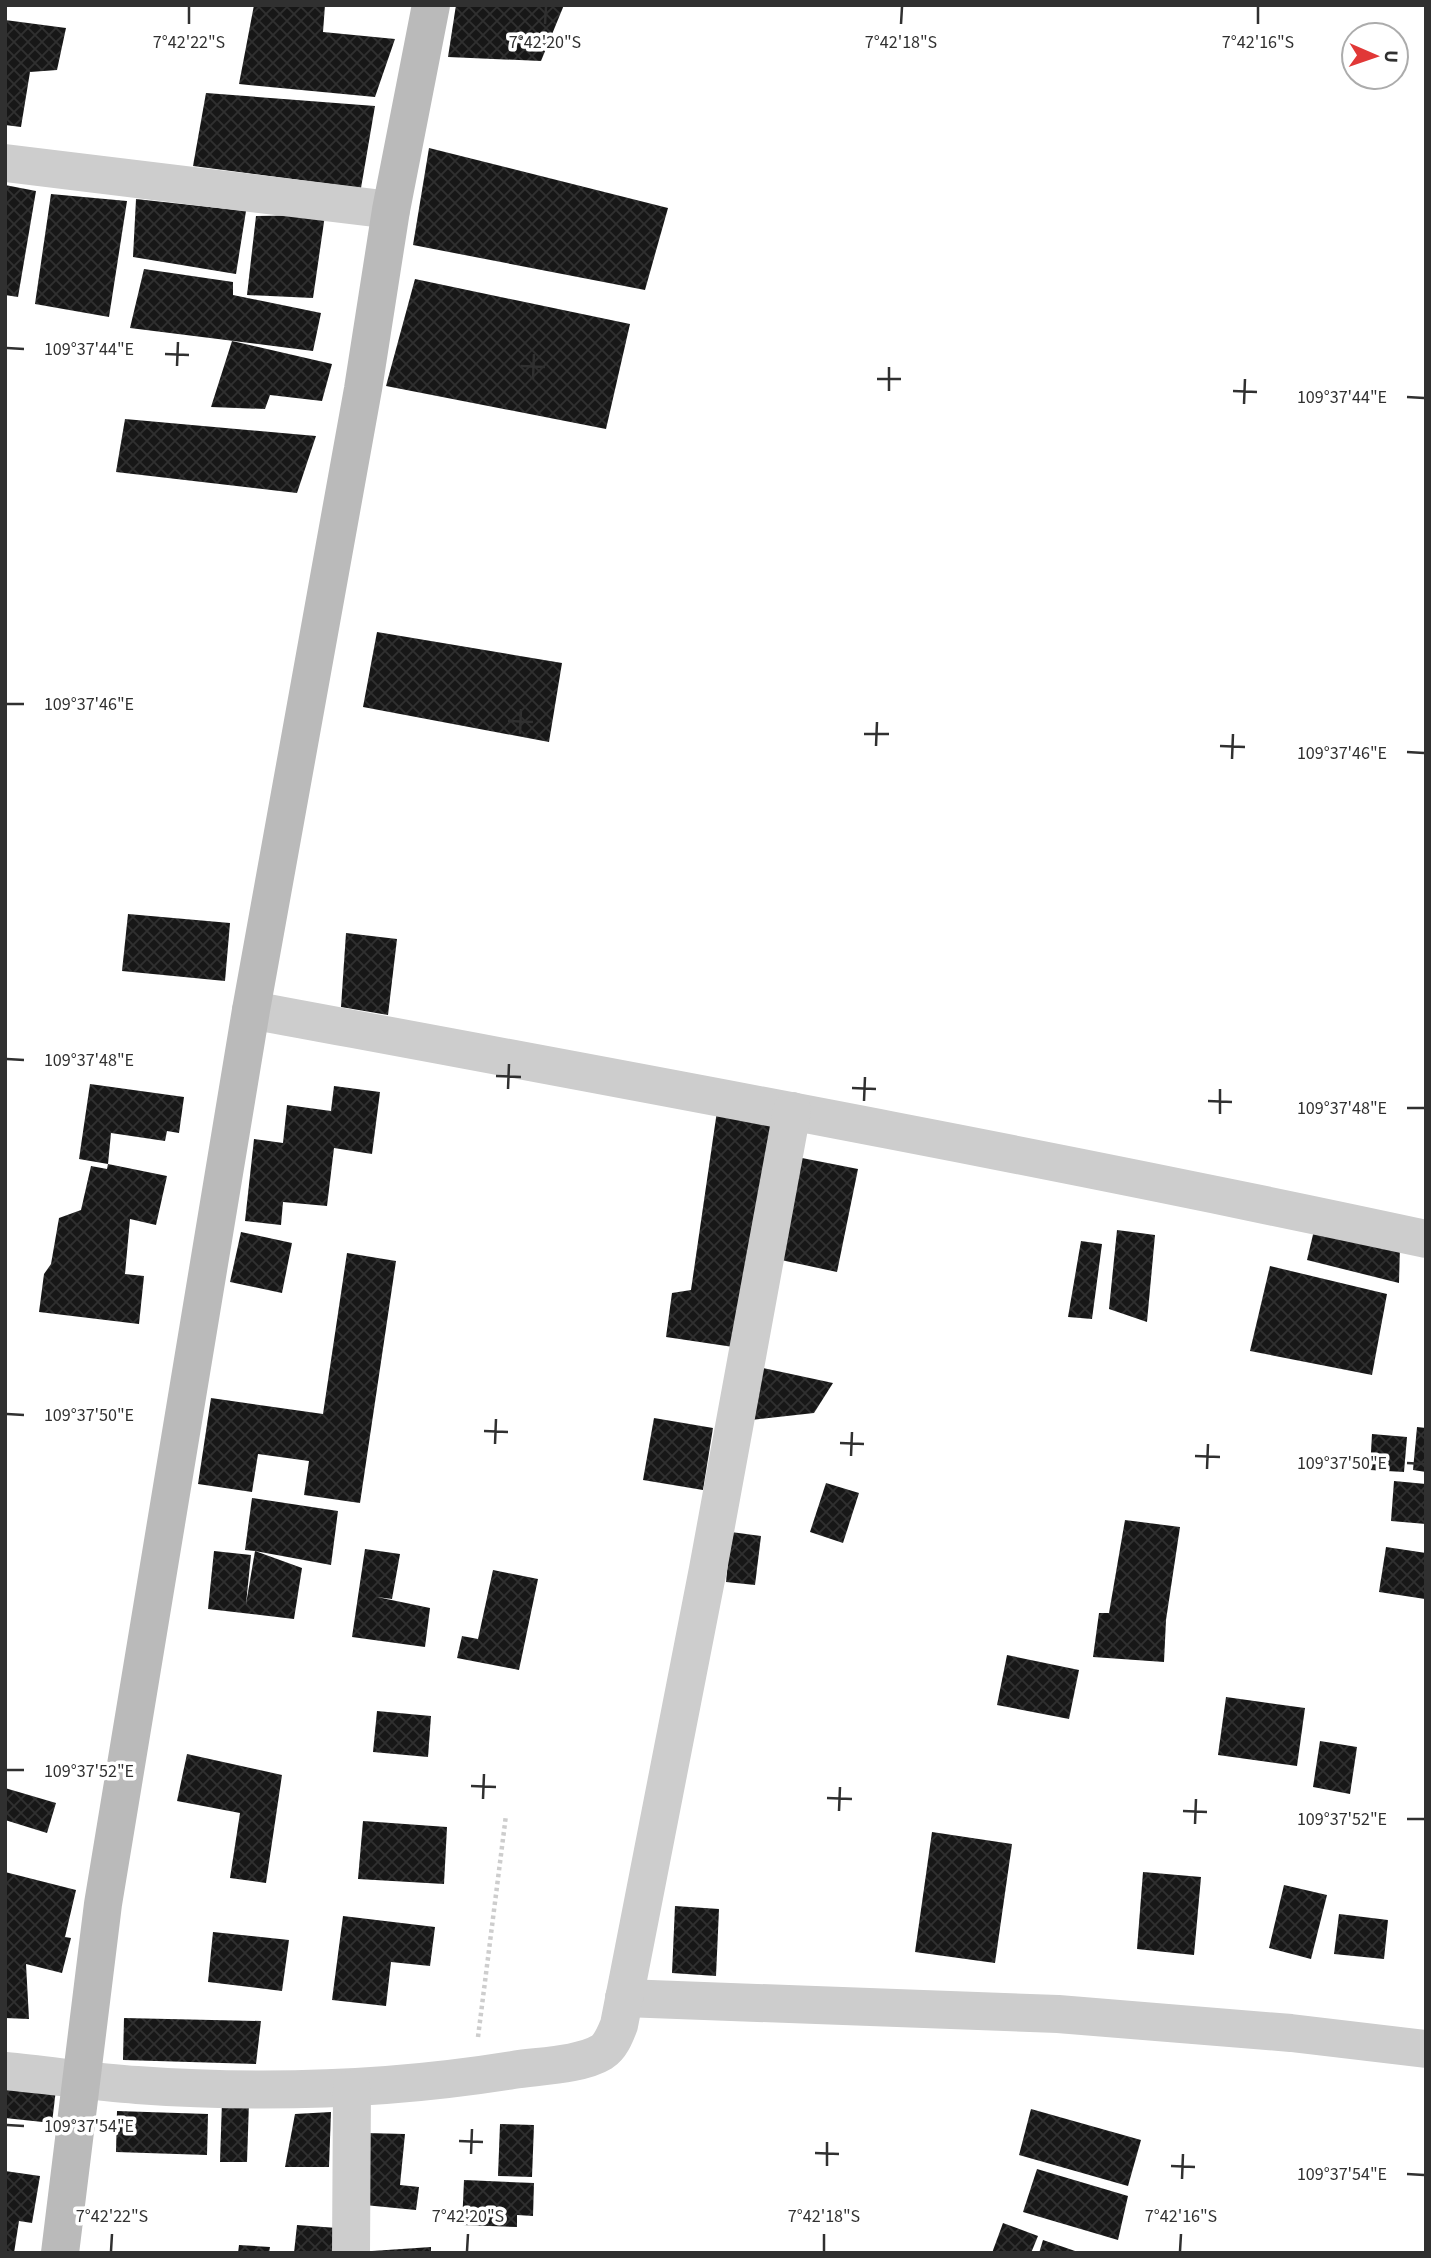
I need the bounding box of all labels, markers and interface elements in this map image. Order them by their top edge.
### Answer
north arrow [1340,21,1410,91]
text: 7°42'22"S [153,30,225,55]
text: 7°42'20"S [509,30,581,55]
text: 7°42'18"S [865,30,937,55]
text: 7°42'16"S [1222,30,1294,55]
text: U [1377,50,1404,63]
text: 109°37'44"E [44,337,134,362]
text: 109°37'44"E [1297,385,1387,410]
text: 109°37'46"E [44,692,134,717]
text: 109°37'46"E [1297,741,1387,766]
text: 109°37'48"E [44,1048,134,1073]
text: 109°37'48"E [1297,1096,1387,1121]
text: 109°37'50"E [44,1403,134,1428]
text: 109°37'50"E [1297,1451,1387,1476]
text: 109°37'52"E [44,1759,134,1784]
text: 109°37'52"E [1297,1807,1387,1832]
text: 109°37'54"E [44,2114,134,2139]
text: 109°37'54"E [1297,2162,1387,2187]
text: 7°42'22"S [76,2204,148,2229]
text: 7°42'20"S [432,2204,504,2229]
text: 7°42'18"S [788,2204,860,2229]
text: 7°42'16"S [1145,2204,1217,2229]

